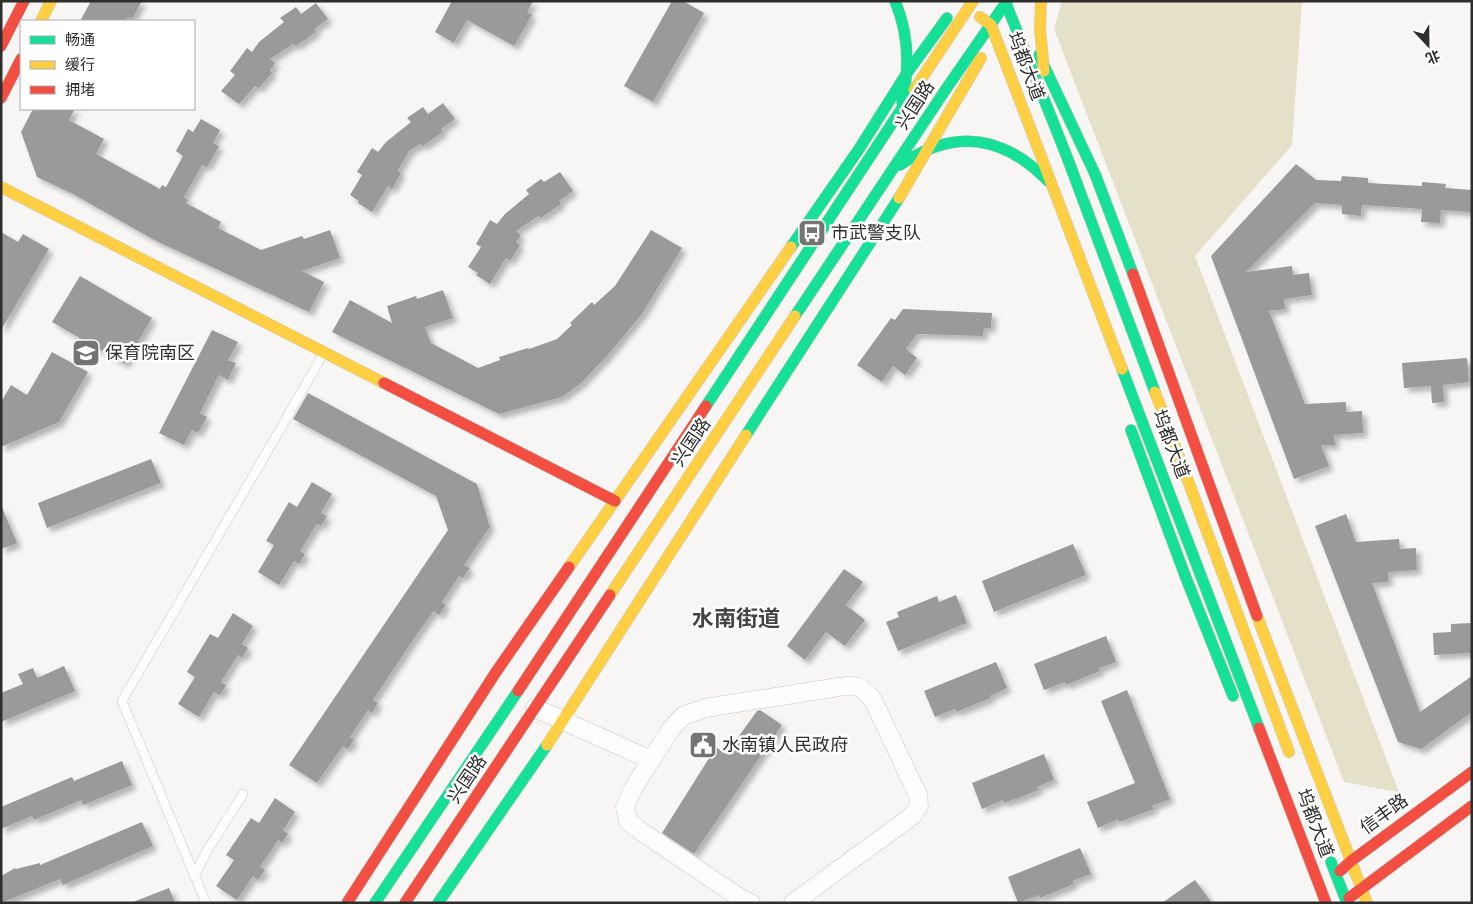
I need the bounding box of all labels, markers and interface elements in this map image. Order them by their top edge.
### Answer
legend [20,20,195,110]
north arrow [1403,20,1453,70]
street label: 坞都大道 [1003,28,1049,104]
text: 畅通 [65,31,95,49]
text: 北 [1423,46,1442,67]
text: 缓行 [65,56,95,74]
street label: 兴国路 [891,76,939,134]
text: 拥堵 [65,81,95,99]
bus stop icon: 市武警支队 [797,218,827,248]
place label: 市武警支队 [831,222,921,244]
school or university icon: 保育院南区 [71,338,101,368]
place label: 保育院南区 [105,342,195,364]
street label: 坞都大道 [1148,406,1194,482]
street label: 兴国路 [667,413,715,471]
district label: 水南街道 [692,606,780,632]
public building icon: 水南镇人民政府 [688,730,718,760]
place label: 水南镇人民政府 [722,734,848,756]
street label: 兴国路 [443,750,491,808]
street label: 坞都大道 [1292,785,1338,861]
street label: 信丰路 [1356,789,1412,839]

